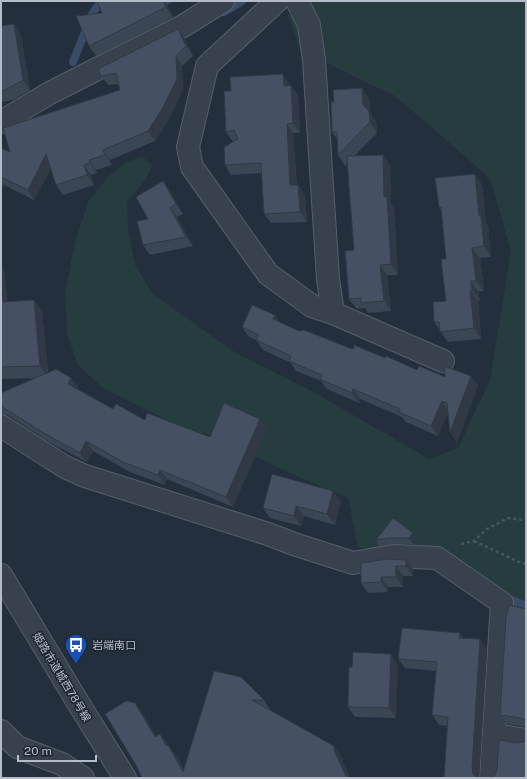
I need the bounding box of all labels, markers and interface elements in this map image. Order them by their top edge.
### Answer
street label: 姫路市道城西78号線 [31,630,93,724]
bus stop icon: 岩端南口 [63,632,89,665]
place label: 岩端南口 [92,639,136,651]
scale bar [18,737,96,763]
text: 20 m [24,744,52,758]

